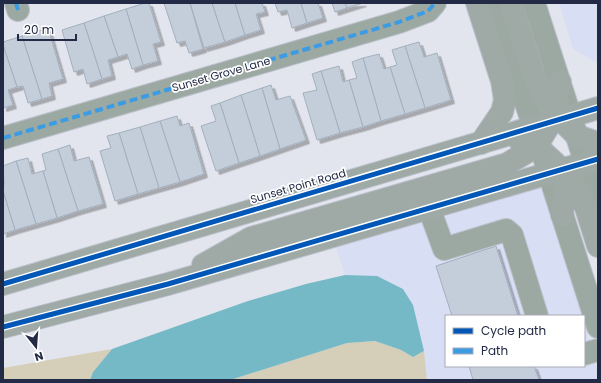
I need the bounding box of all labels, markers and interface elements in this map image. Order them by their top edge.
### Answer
scale bar [18,16,76,42]
text: 20 m [24,21,54,38]
street label: Sunset Grove Lane [170,52,272,96]
street label: Sunset Point Road [248,165,348,207]
legend [445,315,585,367]
text: Cycle path [481,322,546,339]
north arrow [16,327,56,367]
text: Path [481,342,508,359]
text: N [33,348,45,365]

